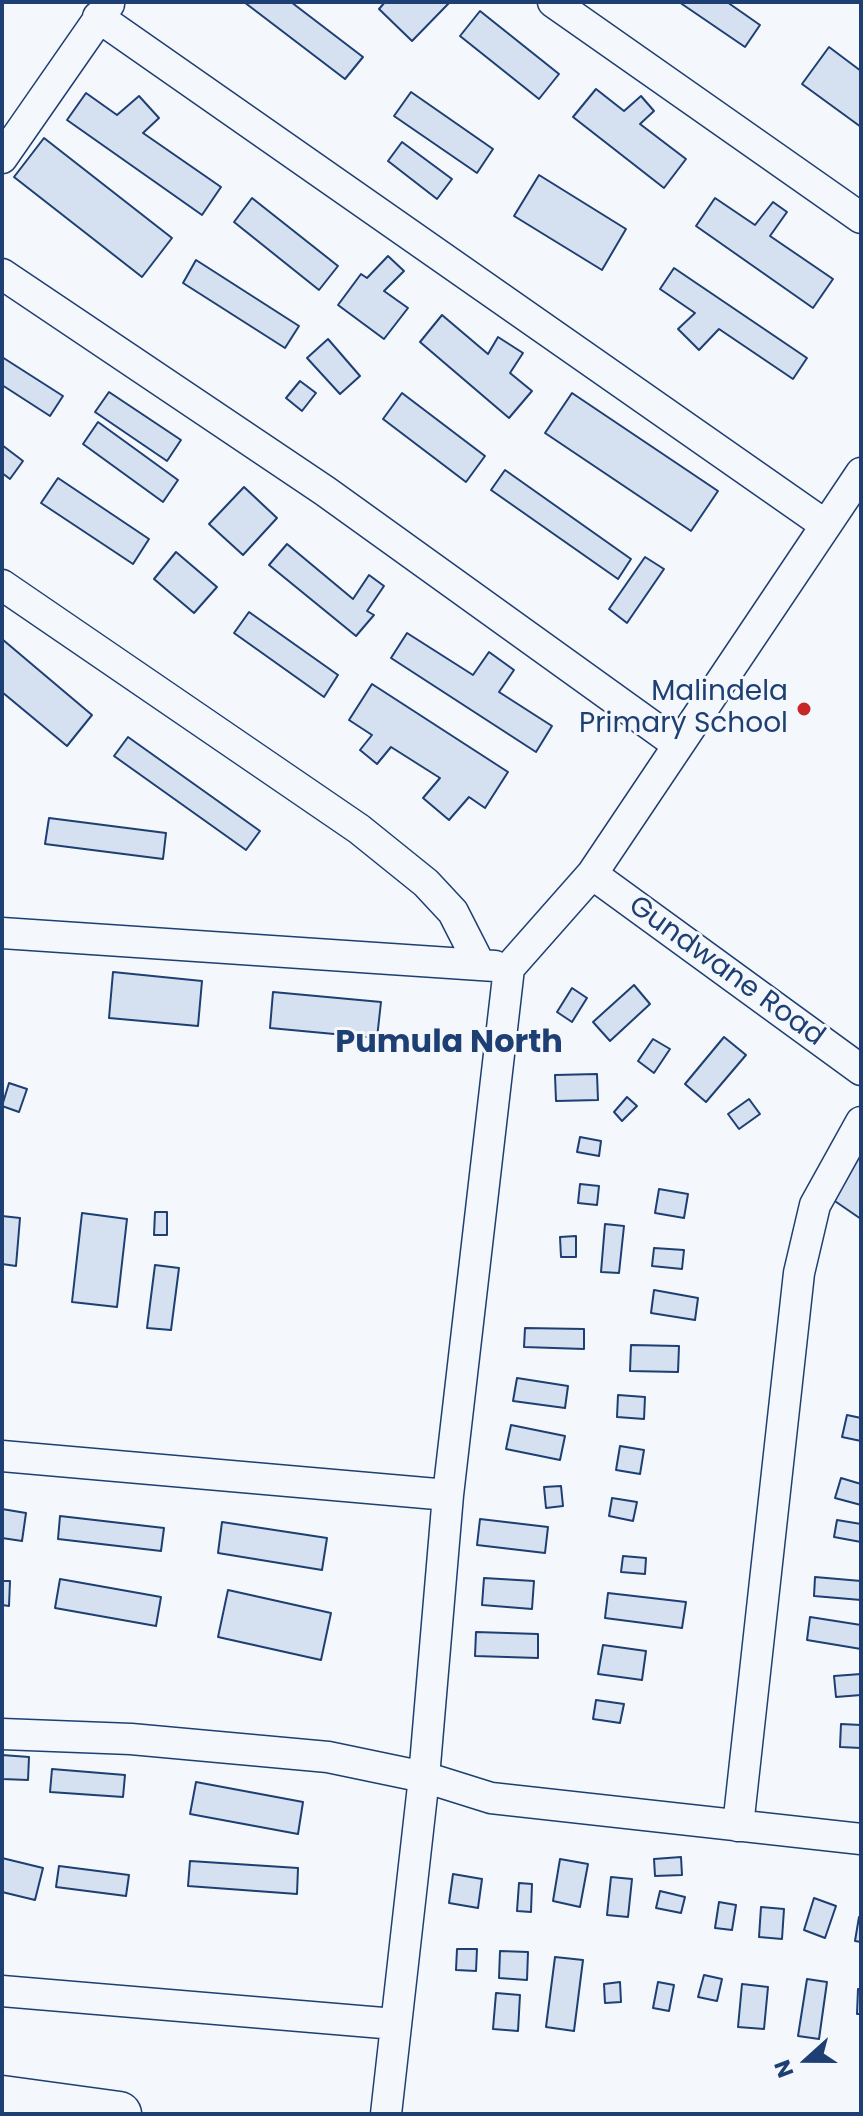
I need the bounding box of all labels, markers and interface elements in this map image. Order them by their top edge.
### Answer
place label: Malindela Primary School [579,676,788,742]
marker: Malindela Primary School [795,700,813,718]
street label: Gundwane Road [621,890,831,1054]
district label: Pumula North [335,1025,563,1063]
north arrow [767,2020,847,2100]
text: N [767,2056,802,2082]

